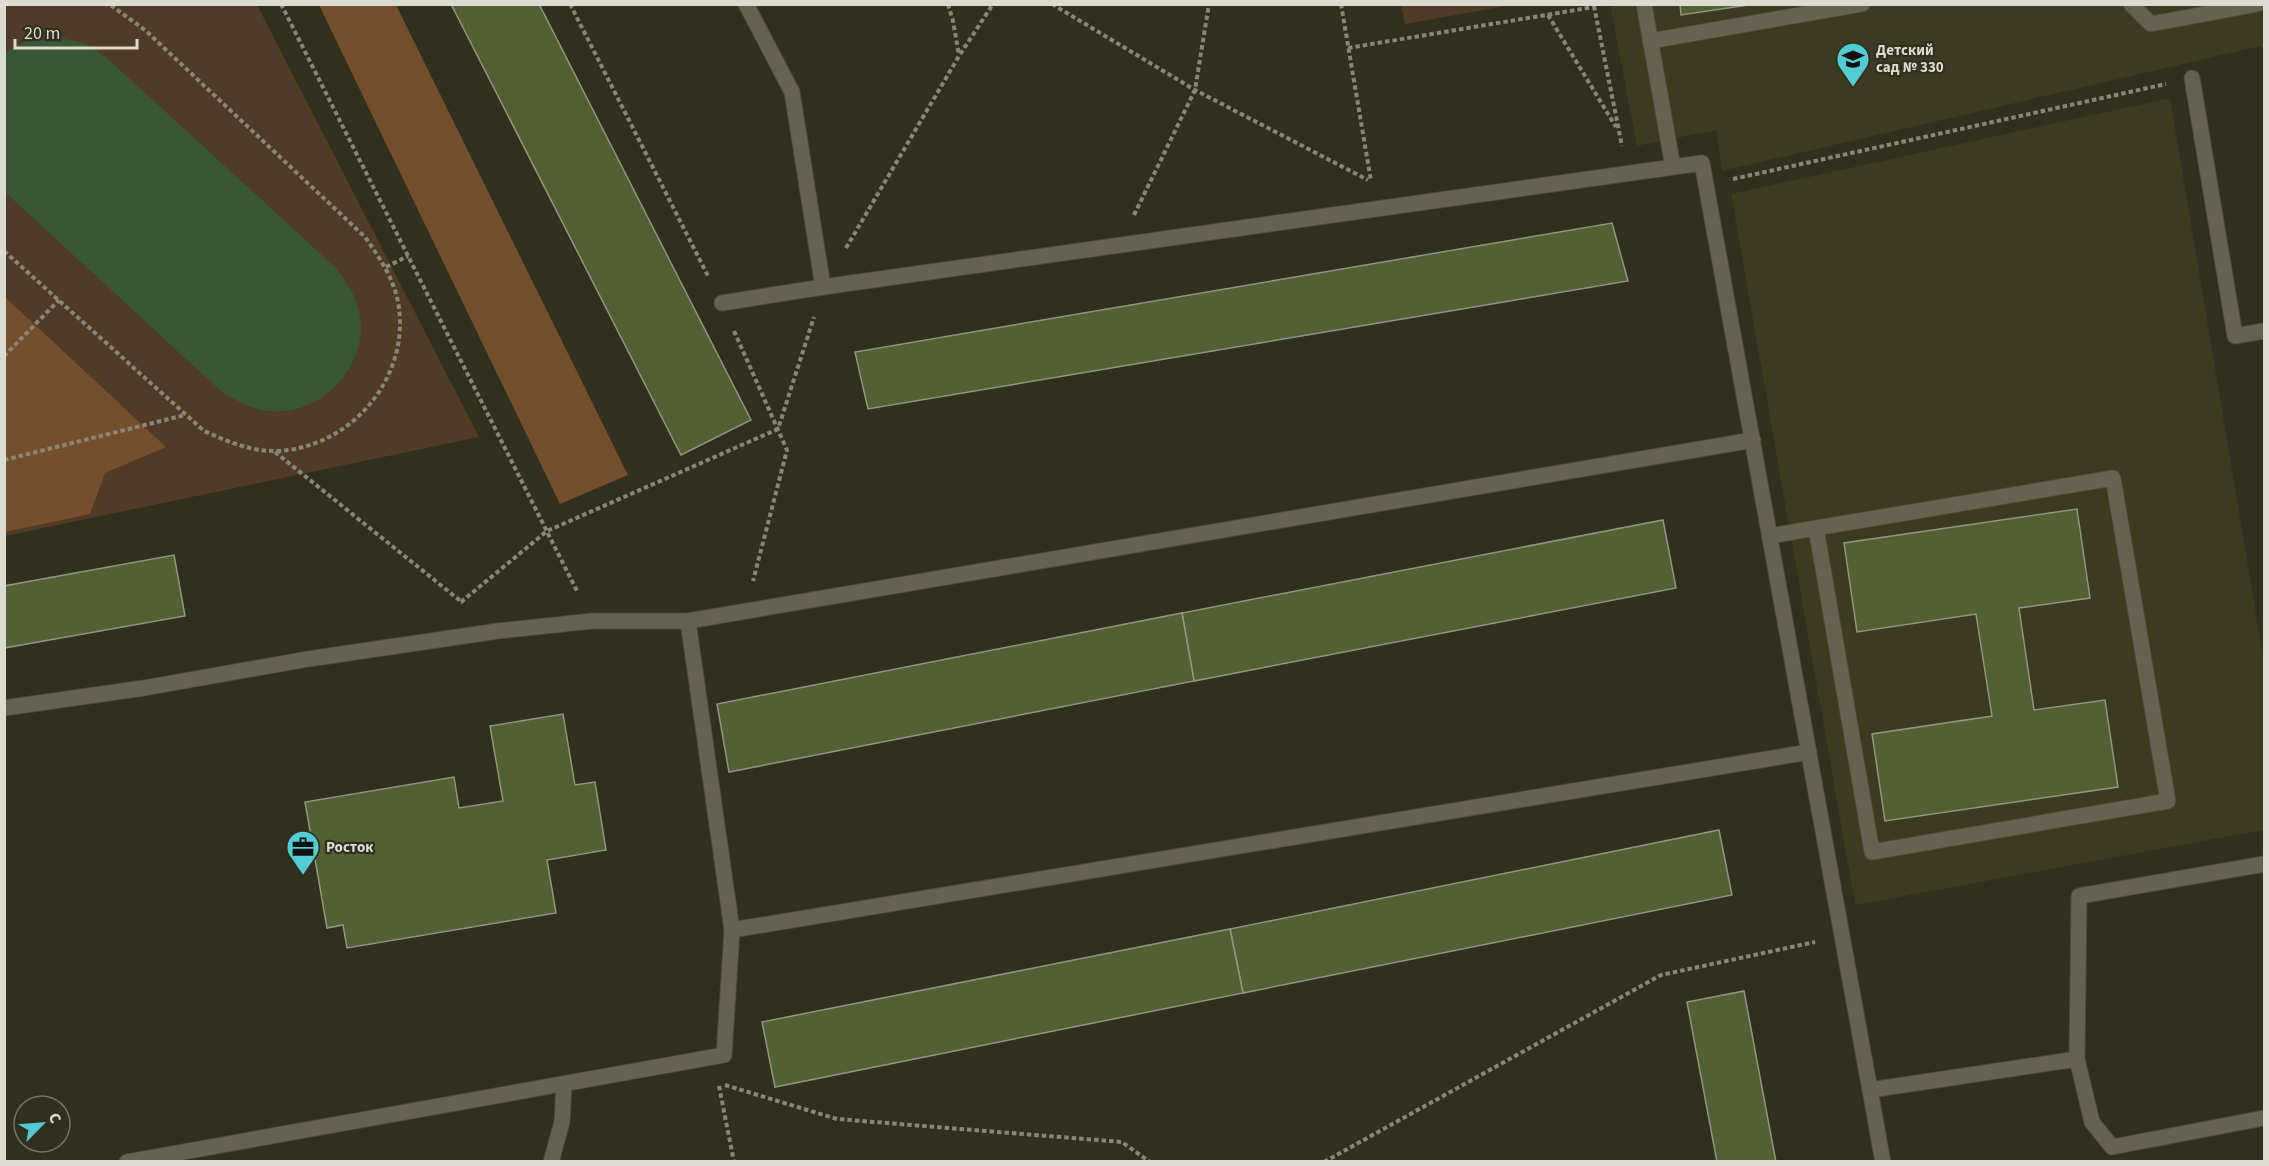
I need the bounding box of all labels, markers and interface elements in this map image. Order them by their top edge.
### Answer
scale bar [15,12,136,50]
text: 20 m [24,21,60,46]
place label: Детский сад № 330 [1876,40,1944,78]
school or university icon: Детский сад № 330 [1835,41,1871,88]
office icon: Росток [285,829,321,876]
place label: Росток [326,837,374,858]
north arrow [12,1094,72,1154]
text: С [43,1109,67,1127]

